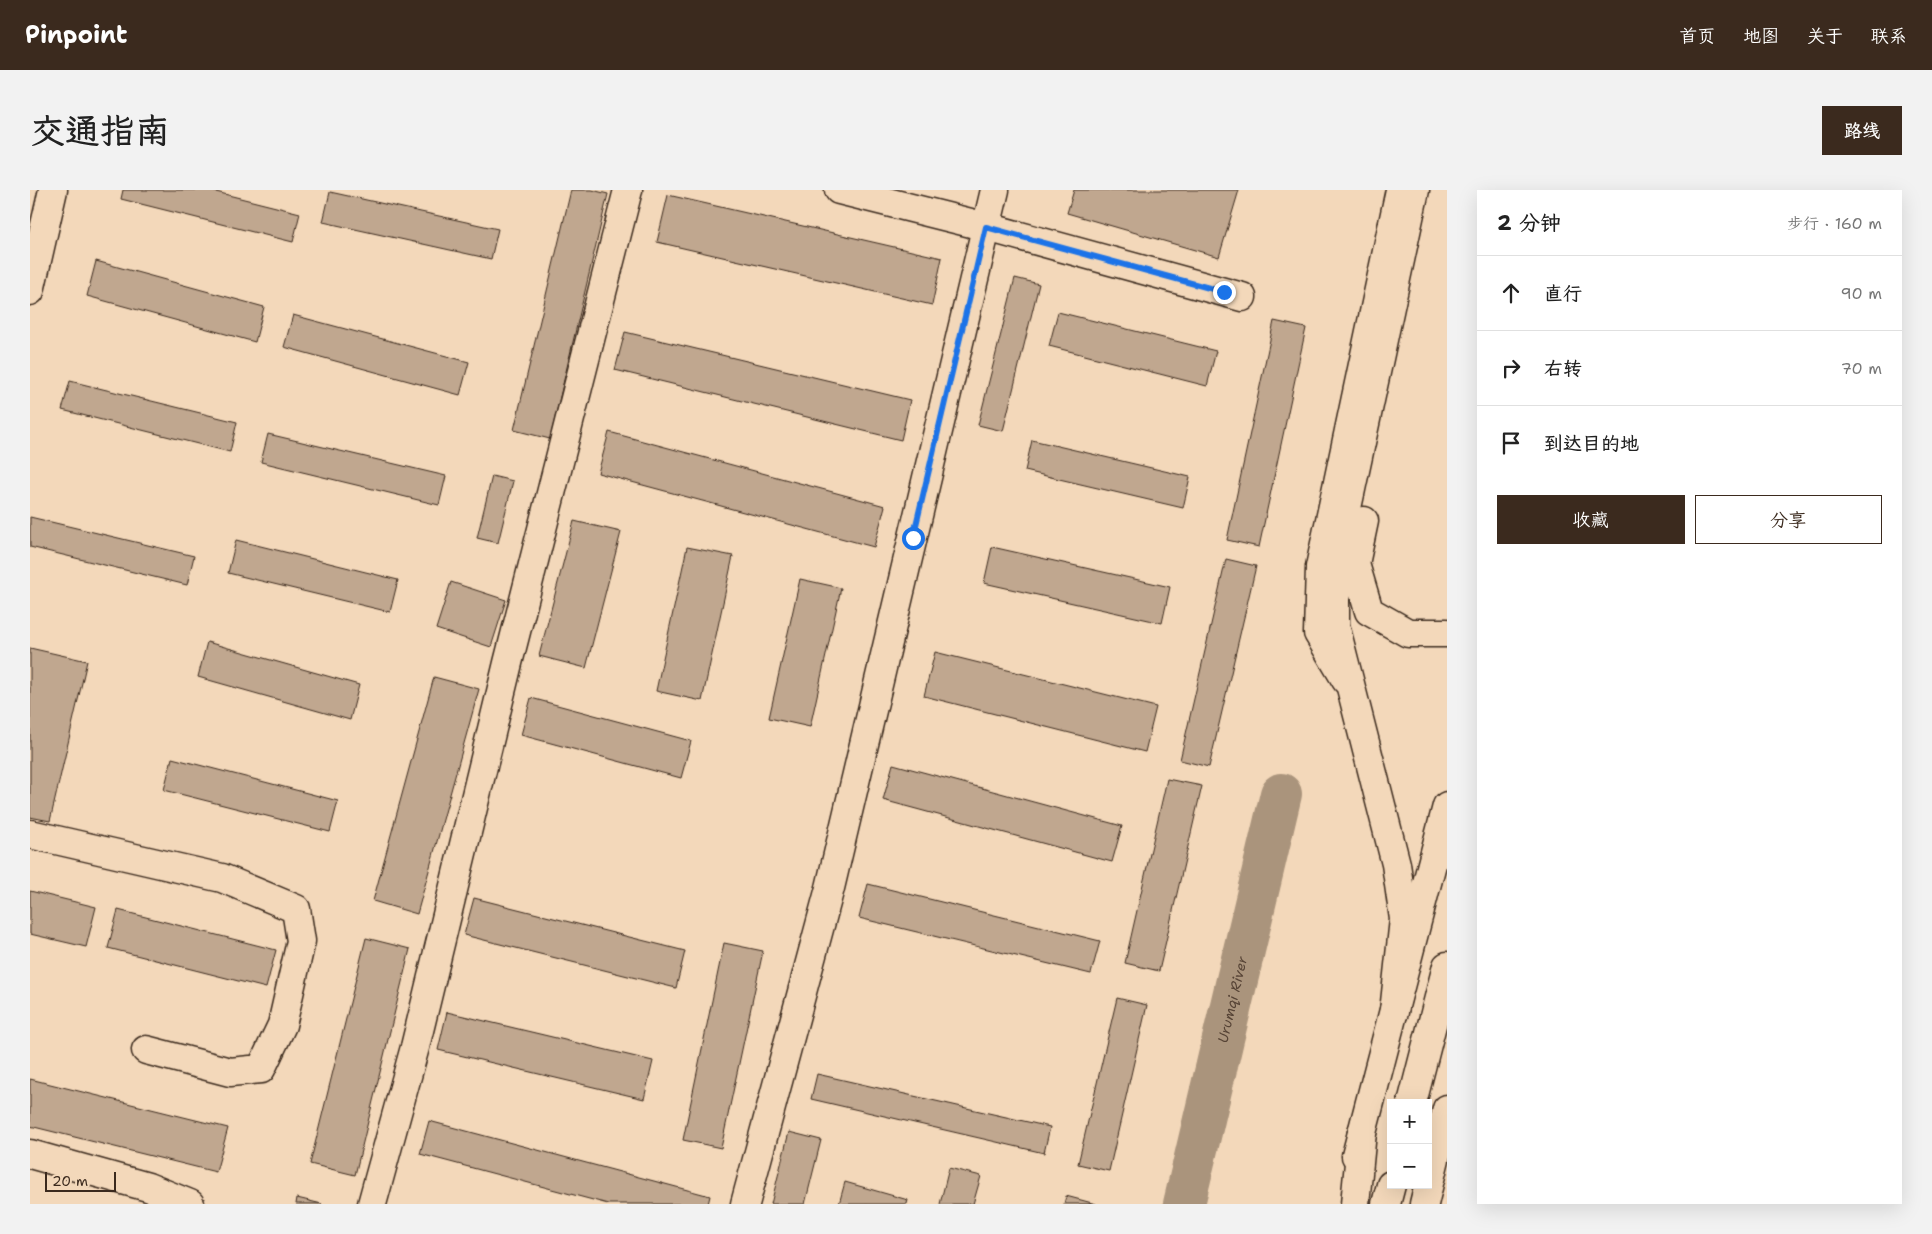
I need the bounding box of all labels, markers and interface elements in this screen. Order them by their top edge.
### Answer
text: Pinpoint [25,19,127,51]
text: 首页 [1679,24,1715,48]
text: 地图 [1743,24,1779,48]
text: 关于 [1807,24,1843,48]
text: 联系 [1871,24,1907,48]
button: 路线 [1822,106,1902,155]
text: 交通指南 [30,107,170,154]
text: 2 分钟 [1497,209,1561,237]
text: 步行 · 160 m [1787,213,1882,234]
icon: ahead [1497,279,1525,307]
route end [1213,281,1236,304]
text: 直行 [1544,281,1582,306]
text: 90 m [1841,283,1882,304]
icon: right [1497,354,1525,382]
text: 右转 [1544,356,1582,381]
text: 70 m [1841,358,1882,379]
icon: arrive [1497,429,1525,457]
text: 到达目的地 [1544,431,1639,456]
button: 收藏 [1497,495,1685,544]
button: 分享 [1695,495,1882,544]
route start [902,527,925,550]
water label: Urumqi River [1213,954,1251,1045]
map controls [1387,1099,1432,1189]
button: + [1387,1099,1432,1144]
button: − [1387,1144,1432,1189]
scale bar [45,1169,116,1192]
text: 20 m [52,1172,88,1190]

